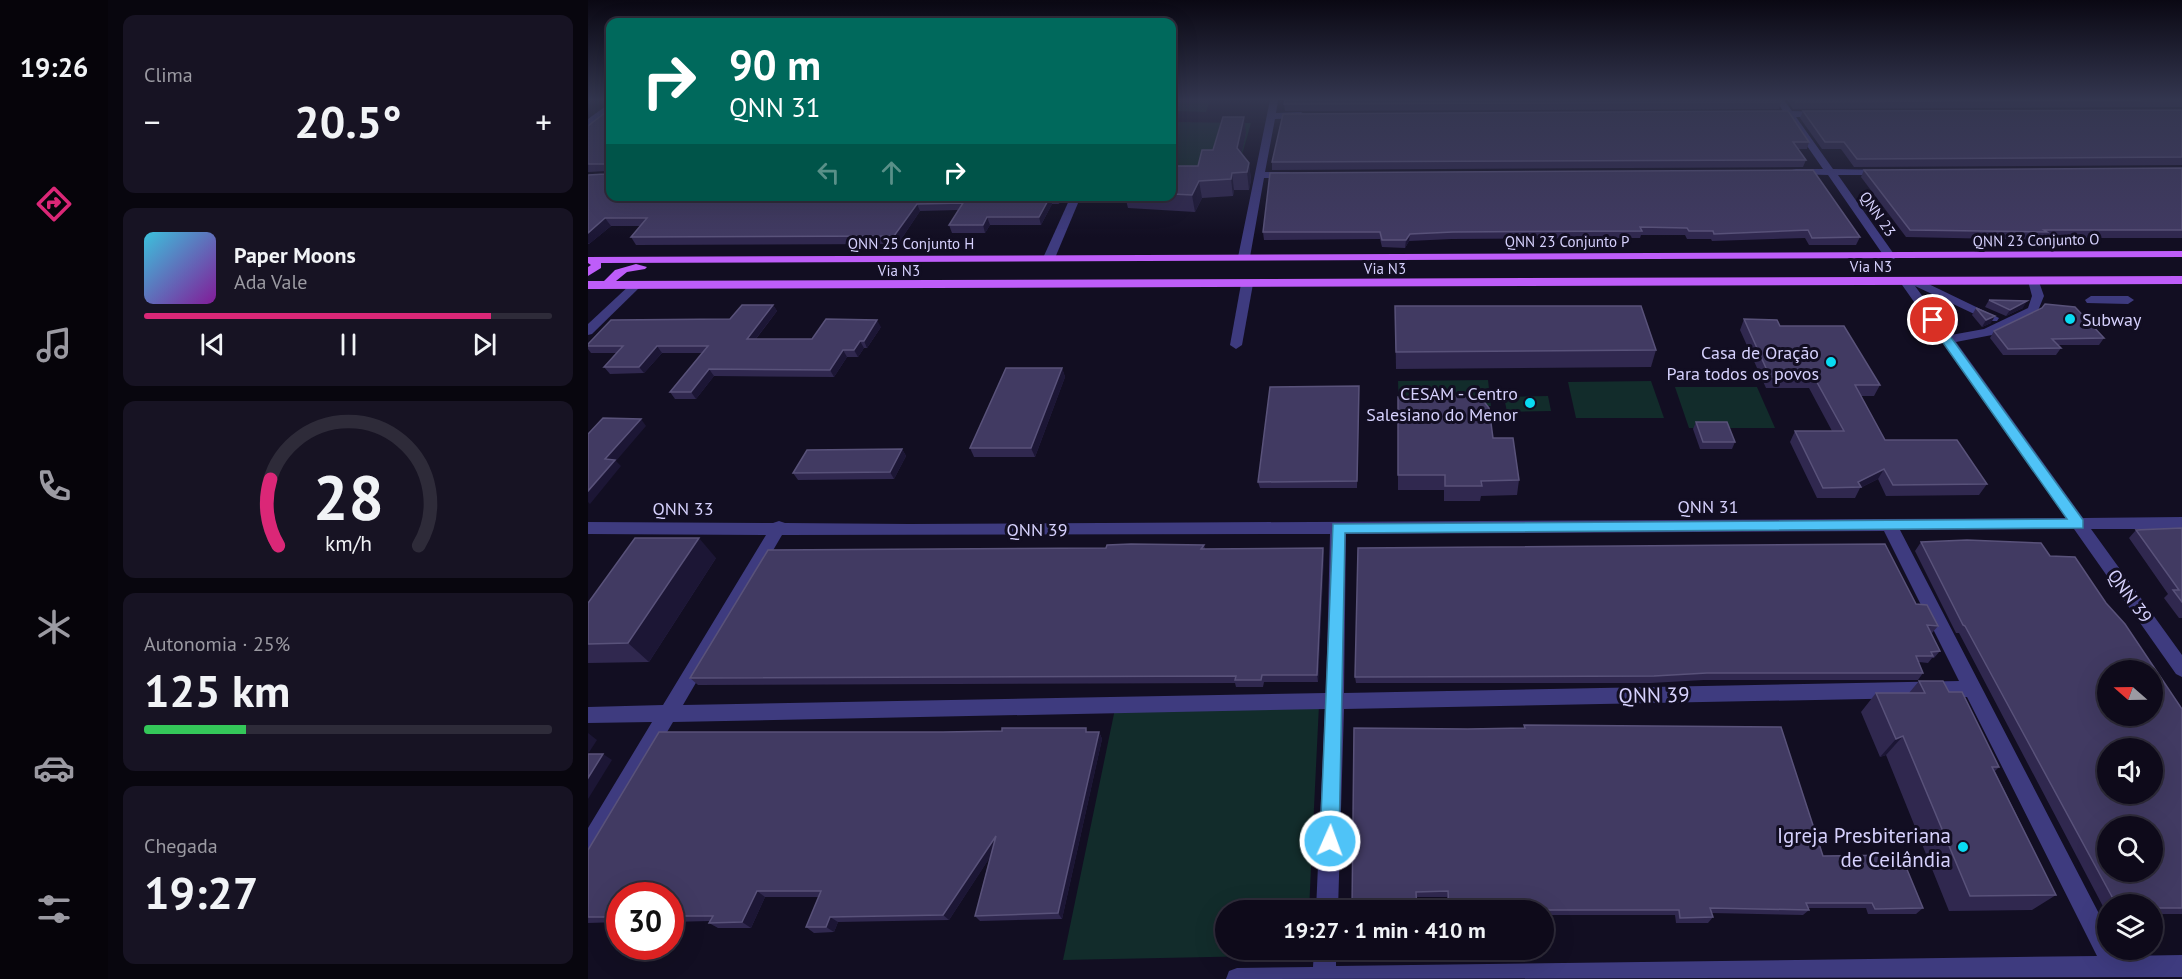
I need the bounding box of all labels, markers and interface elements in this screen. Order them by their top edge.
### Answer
text: 90 m [729,37,821,92]
icon: right [630,42,708,120]
text: 19:26 [20,50,88,84]
text: Clima [144,62,193,88]
text: QNN 31 [729,90,820,124]
text: 20.5° [294,92,402,150]
text: − [144,100,161,143]
text: + [535,100,552,143]
icon: left [812,156,845,189]
icon: ahead [875,156,908,189]
icon: right [938,156,971,189]
icon: directions [33,183,75,225]
street label: QNN 23 [1856,188,1900,240]
street label: QNN 23 Conjunto O [1973,229,2099,251]
street label: QNN 23 Conjunto P [1505,232,1629,251]
street label: QNN 25 Conjunto H [848,234,974,253]
text: Paper Moons [234,241,356,269]
street label: Via N3 [1849,257,1892,276]
street label: Via N3 [1363,259,1406,278]
street label: Via N3 [877,261,920,280]
text: Ada Vale [234,269,307,295]
pin [1907,294,1958,345]
icon: arrive [1916,303,1949,336]
place label: Subway [2082,308,2142,331]
marker: Subway [2063,312,2077,326]
icon: music [33,324,75,366]
icon: previous [196,328,229,361]
icon: pause [332,328,365,361]
icon: next [468,328,501,361]
place label: Casa de Oração Para todos os povos [1667,341,1819,385]
marker: Casa de Oração Para todos os povos [1824,355,1838,369]
place label: CESAM - Centro Salesiano do Menor [1366,382,1518,426]
marker: CESAM - Centro Salesiano do Menor [1523,396,1537,410]
text: 28 [313,457,383,538]
icon: phone [33,465,75,507]
street label: QNN 31 [1678,495,1738,518]
street label: QNN 33 [653,497,713,520]
street label: QNN 39 [1007,518,1067,541]
text: km/h [324,530,371,558]
street label: QNN 39 [2103,565,2157,627]
icon: climate [33,606,75,648]
text: Autonomia · 25% [144,631,290,657]
north arrow [2097,660,2163,726]
map controls [2097,660,2163,960]
text: 125 km [144,661,290,719]
street label: QNN 39 [1618,681,1690,709]
button: sound [2097,738,2163,804]
icon: car [33,747,75,789]
position arrow [1298,809,1362,873]
button: search [2097,816,2163,882]
place label: Igreja Presbiteriana de Ceilândia [1777,822,1951,873]
text: Chegada [144,833,218,859]
marker: Igreja Presbiteriana de Ceilândia [1956,840,1970,854]
text: 19:27 [144,863,258,921]
speed limit sign: 30 [606,882,684,960]
icon: filters [33,888,75,930]
button: layers [2097,894,2163,960]
text: 19:27 · 1 min · 410 m [1283,916,1486,944]

